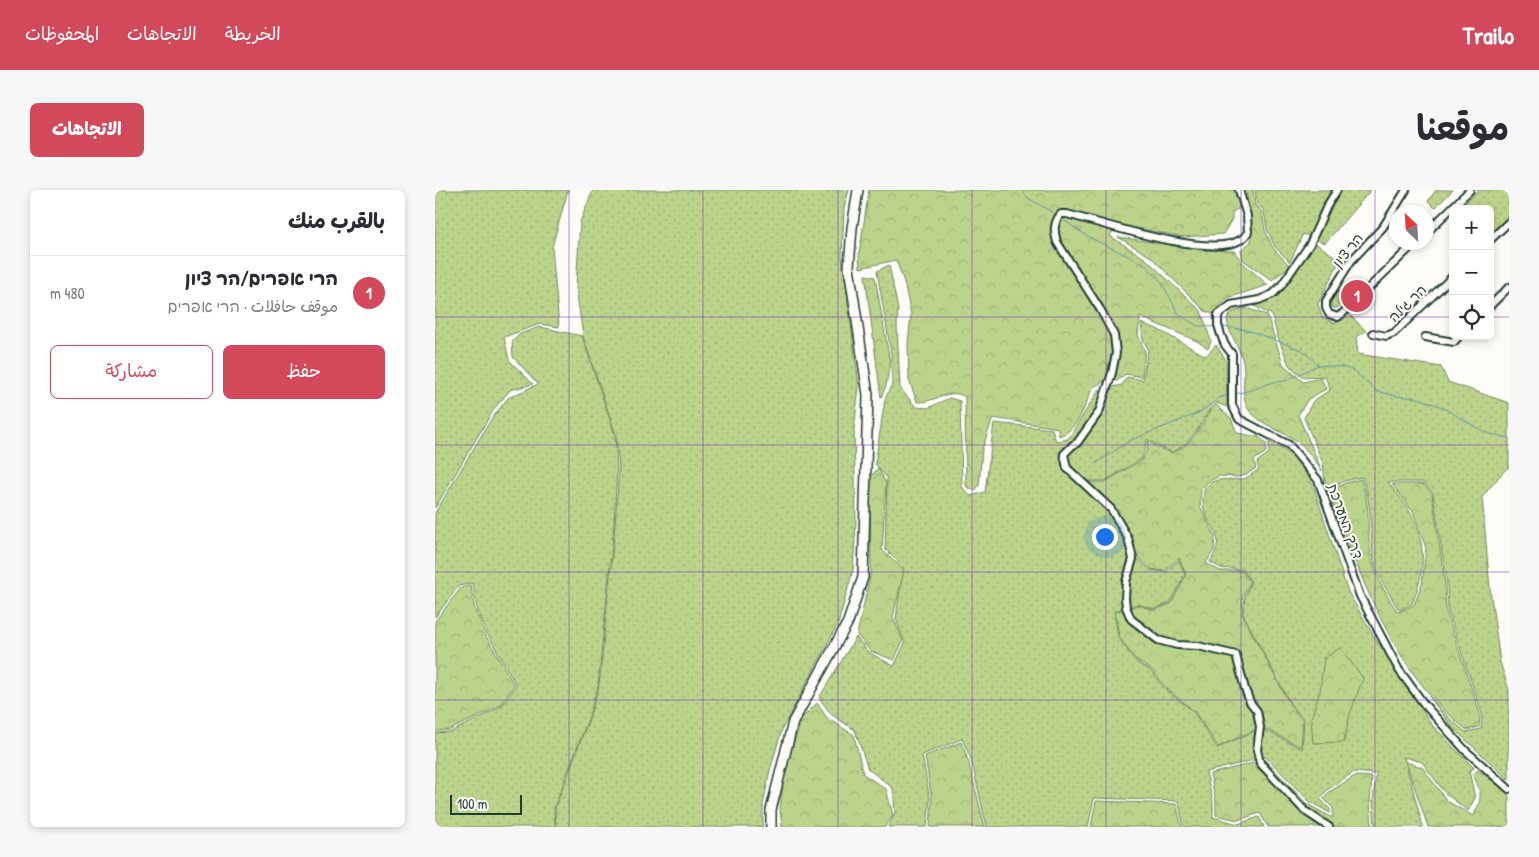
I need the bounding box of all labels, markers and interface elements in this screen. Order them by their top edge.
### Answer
text: Trailo [1463,19,1514,51]
text: المحفوظات [25,21,99,46]
text: الاتجاهات [127,21,197,46]
text: الخريطة [225,21,281,46]
button: الاتجاهات [30,103,144,157]
text: موقعنا [1416,104,1509,151]
north arrow [1389,205,1434,250]
map controls [1449,205,1494,340]
button: + [1449,205,1494,250]
text: بالقرب منك [288,206,385,235]
street label: הר ציון [1327,229,1367,271]
button: − [1449,250,1494,295]
text: הרי אפרים/הר ציון [185,265,338,291]
pin: 1 [1341,277,1373,315]
street label: הר גילה [1384,280,1430,326]
text: 480 m [50,282,85,304]
text: 1 [366,282,372,304]
text: موقف حافلات · הרי אפרים [167,295,338,317]
button: locate [1449,295,1494,340]
button: مشاركة [50,345,213,399]
button: حفظ [223,345,385,399]
street label: דרך המערכת [1323,480,1368,561]
your location [1092,524,1118,550]
scale bar [450,792,523,815]
text: 100 m [457,794,487,813]

